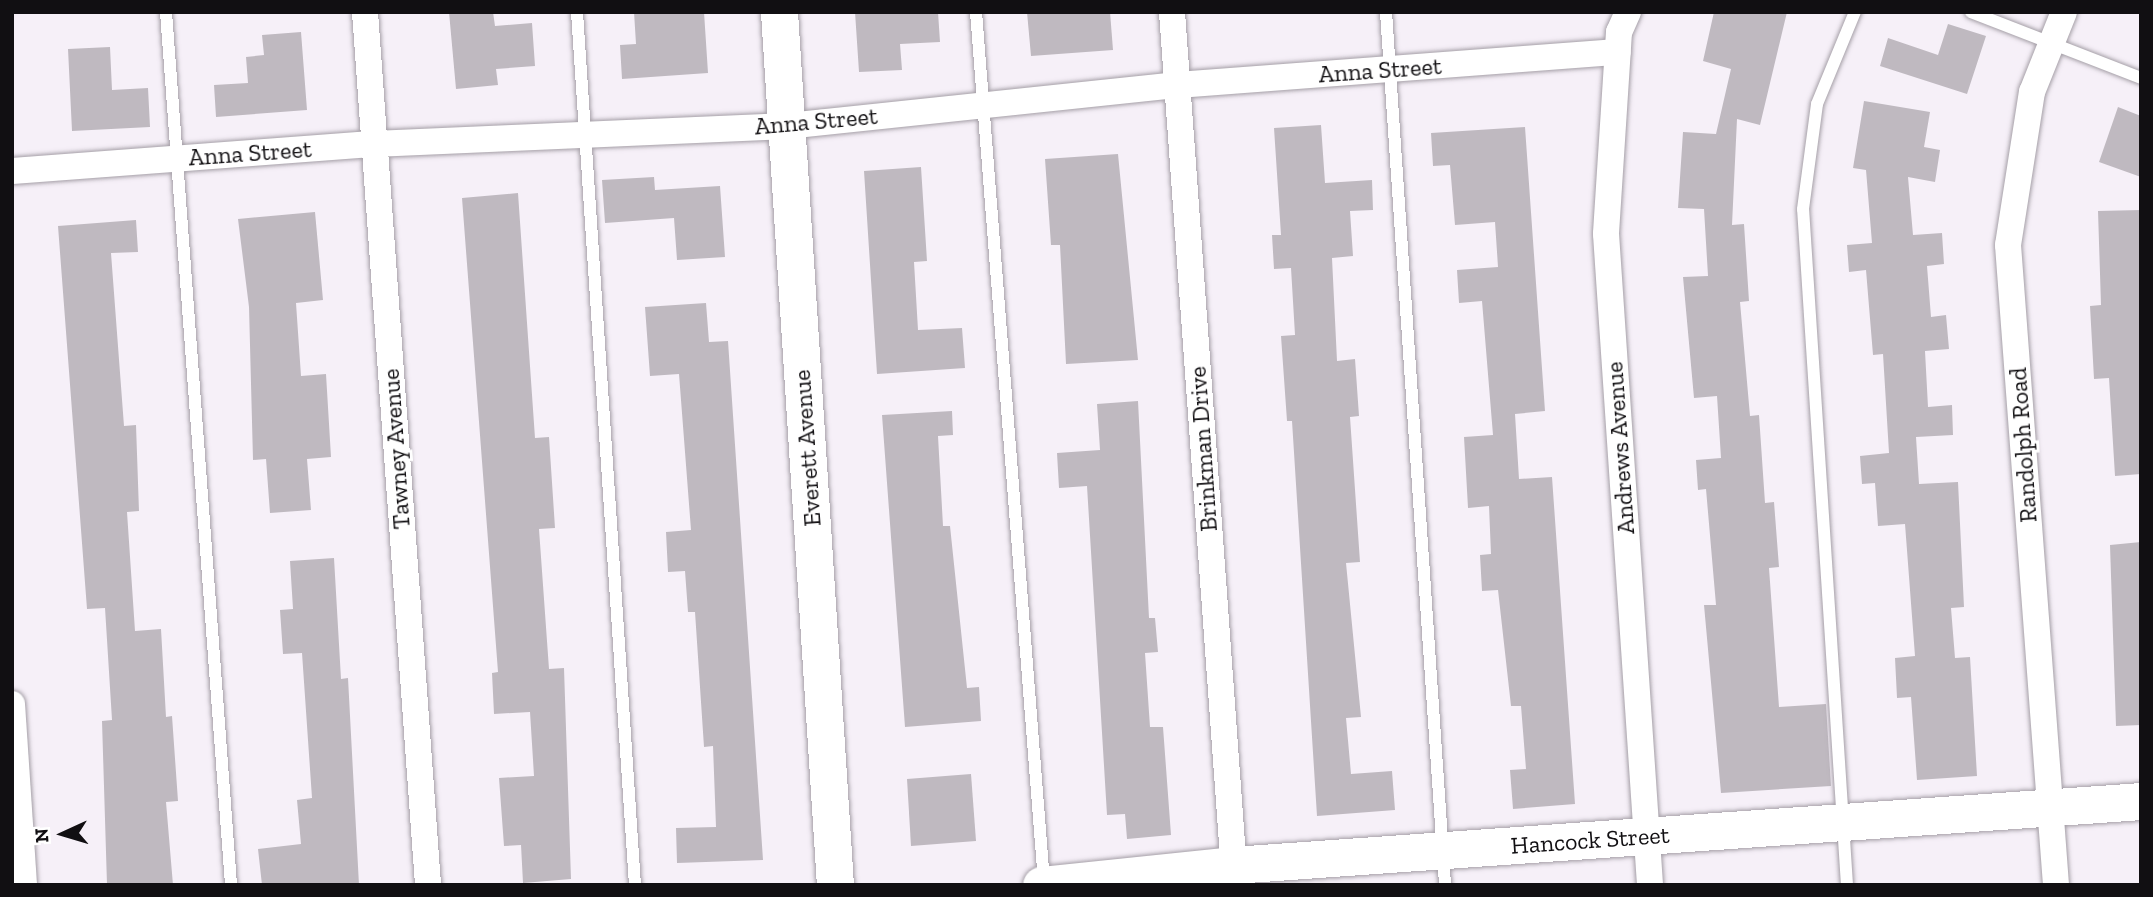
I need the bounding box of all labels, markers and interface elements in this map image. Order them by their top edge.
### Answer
street label: Anna Street [1317,51,1443,89]
street label: Anna Street [753,101,879,141]
street label: Anna Street [187,134,313,172]
street label: Andrews Avenue [1600,360,1640,536]
street label: Brinkman Drive [1183,365,1223,533]
street label: Randolph Road [2003,366,2043,524]
street label: Tawney Avenue [376,367,416,531]
street label: Everett Avenue [787,368,827,528]
north arrow [28,799,98,869]
street label: Hancock Street [1510,820,1670,860]
text: N [30,827,54,844]

